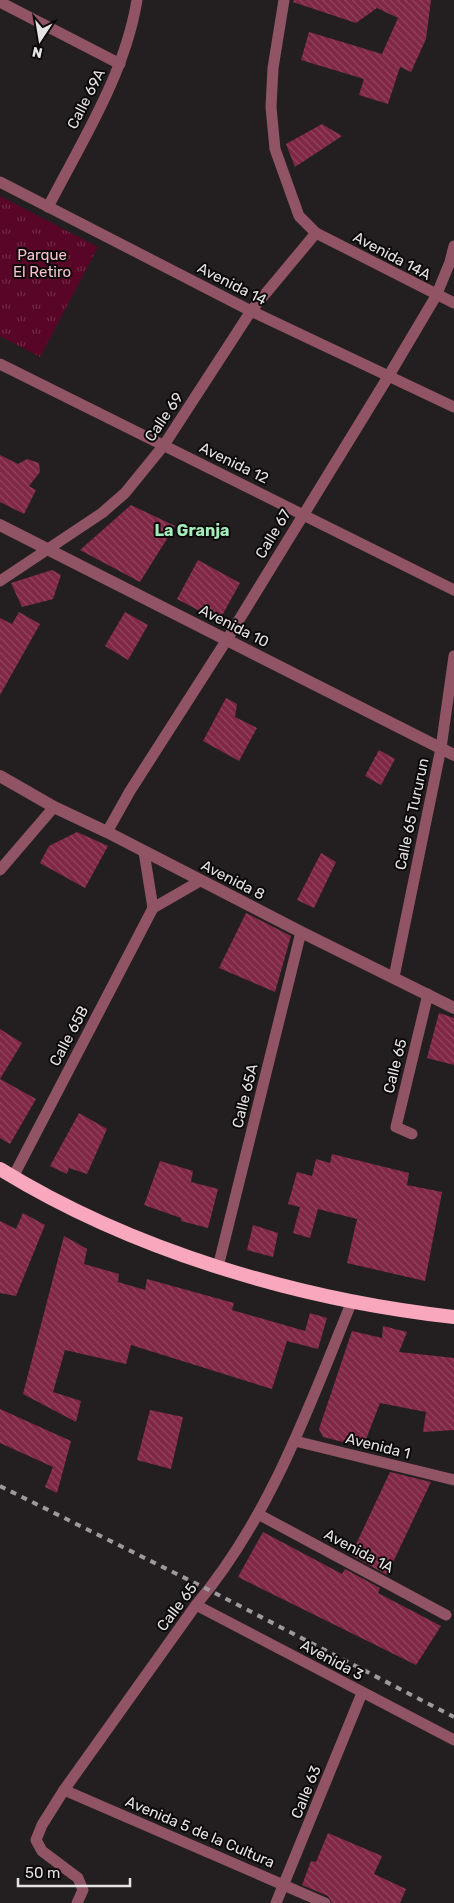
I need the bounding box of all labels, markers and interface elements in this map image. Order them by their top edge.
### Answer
north arrow [15,15,65,65]
text: N [31,43,44,62]
street label: Calle 69A [63,66,109,132]
street label: Avenida 14A [350,228,434,284]
park label: Parque El Retiro [13,246,71,281]
street label: Avenida 14 [194,259,270,309]
street label: Calle 69 [141,389,187,445]
street label: Avenida 12 [196,439,272,488]
street label: Calle 67 [251,506,295,562]
district label: La Granja [154,521,230,540]
street label: Avenida 10 [196,601,272,651]
street label: Calle 65 Tururun [391,756,433,872]
street label: Avenida 8 [198,856,268,904]
street label: Calle 65B [46,1003,92,1069]
street label: Calle 65 [380,1037,410,1095]
street label: Calle 65A [228,1062,262,1130]
street label: Avenida 1 [344,1429,412,1463]
street label: Avenida 1A [321,1525,397,1577]
street label: Calle 65 [153,1579,201,1635]
street label: Avenida 3 [297,1636,367,1684]
street label: Calle 63 [287,1763,325,1821]
street label: Avenida 5 de la Cultura [123,1792,277,1872]
scale bar [18,1856,130,1888]
text: 50 m [25,1864,60,1882]

